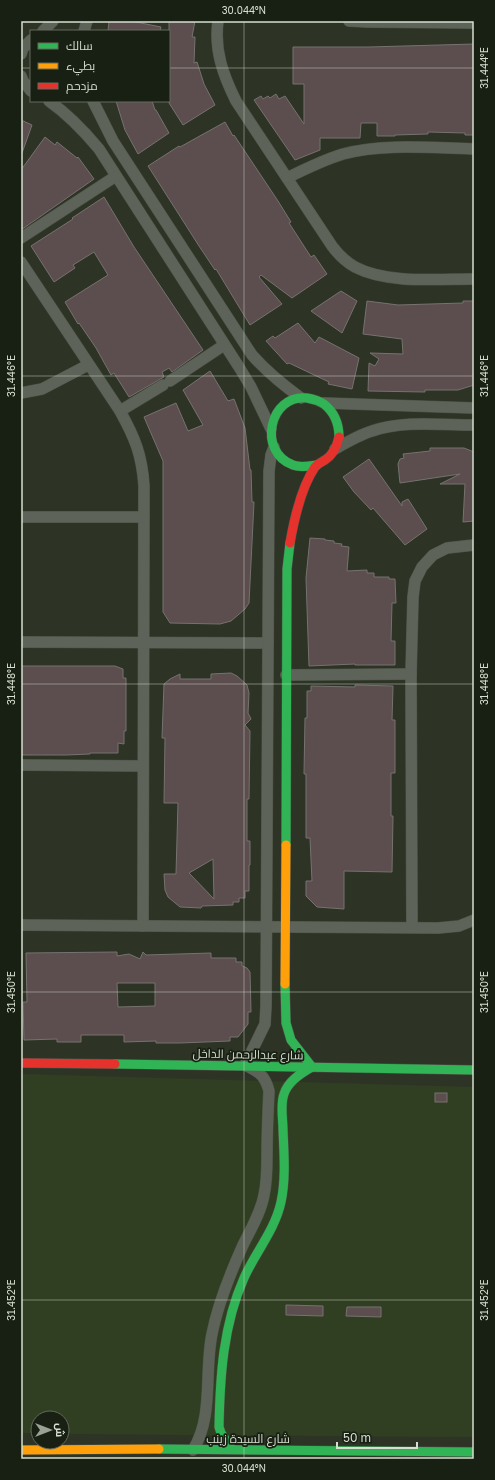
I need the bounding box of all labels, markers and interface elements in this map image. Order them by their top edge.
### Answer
text: 30.044°N [222,4,266,16]
legend [30,30,170,102]
text: سالك [66,38,93,53]
text: 31.444°E [478,47,490,89]
text: بطيء [66,58,95,76]
text: مزدحم [66,78,98,94]
text: 31.446°E [5,355,17,397]
text: 31.446°E [478,355,490,397]
text: 31.448°E [5,663,17,705]
text: 31.448°E [478,663,490,705]
text: 31.450°E [5,971,17,1013]
text: 31.450°E [478,971,490,1013]
street label: شارع عبدالرحمن الداخل [192,1046,304,1063]
text: 31.452°E [5,1279,17,1321]
text: 31.452°E [478,1279,490,1321]
north arrow [30,1410,70,1450]
text: ش [53,1423,67,1437]
scale bar [337,1424,417,1450]
text: 50 m [343,1430,371,1445]
street label: شارع السيدة زينب [206,1431,290,1447]
text: 30.044°N [222,1462,266,1474]

